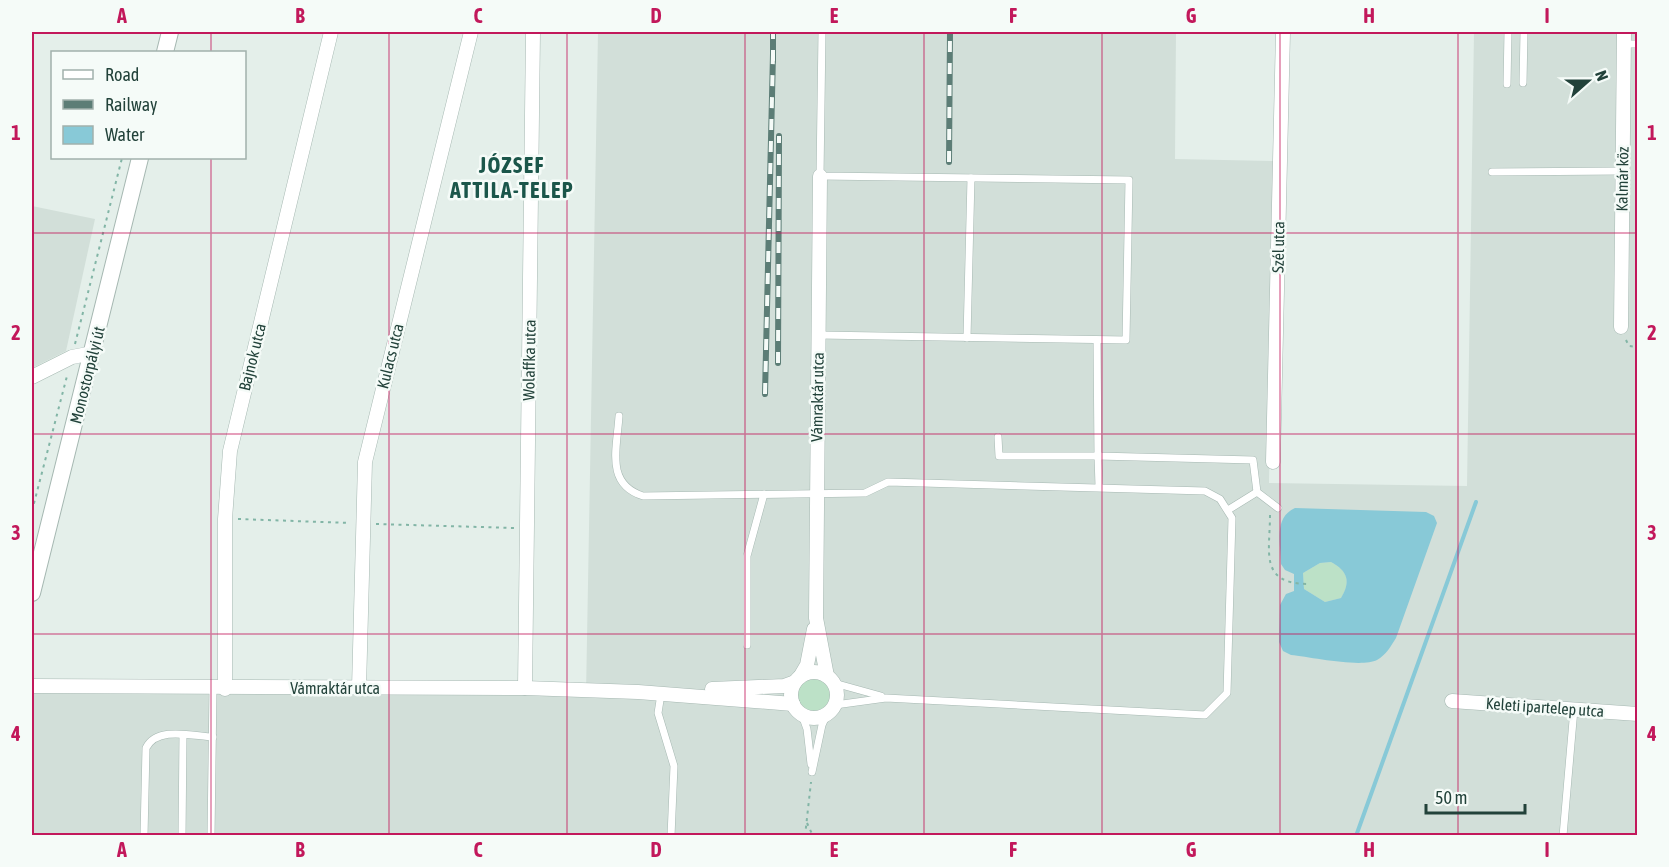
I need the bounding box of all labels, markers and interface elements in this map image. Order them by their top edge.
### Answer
text: A [116,4,127,27]
text: B [295,4,305,27]
text: C [474,4,483,27]
text: D [650,4,662,27]
text: E [830,4,839,27]
text: F [1009,4,1017,27]
text: G [1186,4,1197,27]
text: H [1363,4,1375,27]
text: I [1544,4,1550,27]
legend [51,51,246,159]
north arrow [1558,51,1618,111]
text: Road [105,64,139,85]
text: N [1592,68,1612,83]
text: Railway [105,94,157,115]
text: 1 [11,121,21,144]
text: 1 [1647,121,1657,144]
text: Water [105,124,145,145]
street label: Kalmár köz [1612,146,1632,212]
district label: JÓZSEF ATTILA-TELEP [449,152,574,203]
street label: Szél utca [1269,221,1287,273]
street label: Wolaffka utca [519,319,539,401]
text: 2 [11,321,21,344]
street label: Bajnok utca [235,321,270,393]
text: 2 [1647,321,1657,344]
street label: Kulacs utca [373,322,407,390]
street label: Monostorpályi út [66,324,109,426]
street label: Vámraktár utca [807,352,827,442]
text: 3 [11,521,21,544]
text: 3 [1647,521,1657,544]
street label: Vámraktár utca [290,679,380,697]
street label: Keleti ipartelep utca [1485,694,1605,721]
text: 4 [10,722,21,745]
text: 4 [1646,722,1657,745]
scale bar [1426,777,1525,815]
text: 50 m [1435,787,1467,808]
text: A [116,838,127,861]
text: B [295,838,305,861]
text: C [474,838,483,861]
text: D [650,838,662,861]
text: E [830,838,839,861]
text: F [1009,838,1017,861]
text: G [1186,838,1197,861]
text: H [1363,838,1375,861]
text: I [1544,838,1550,861]

